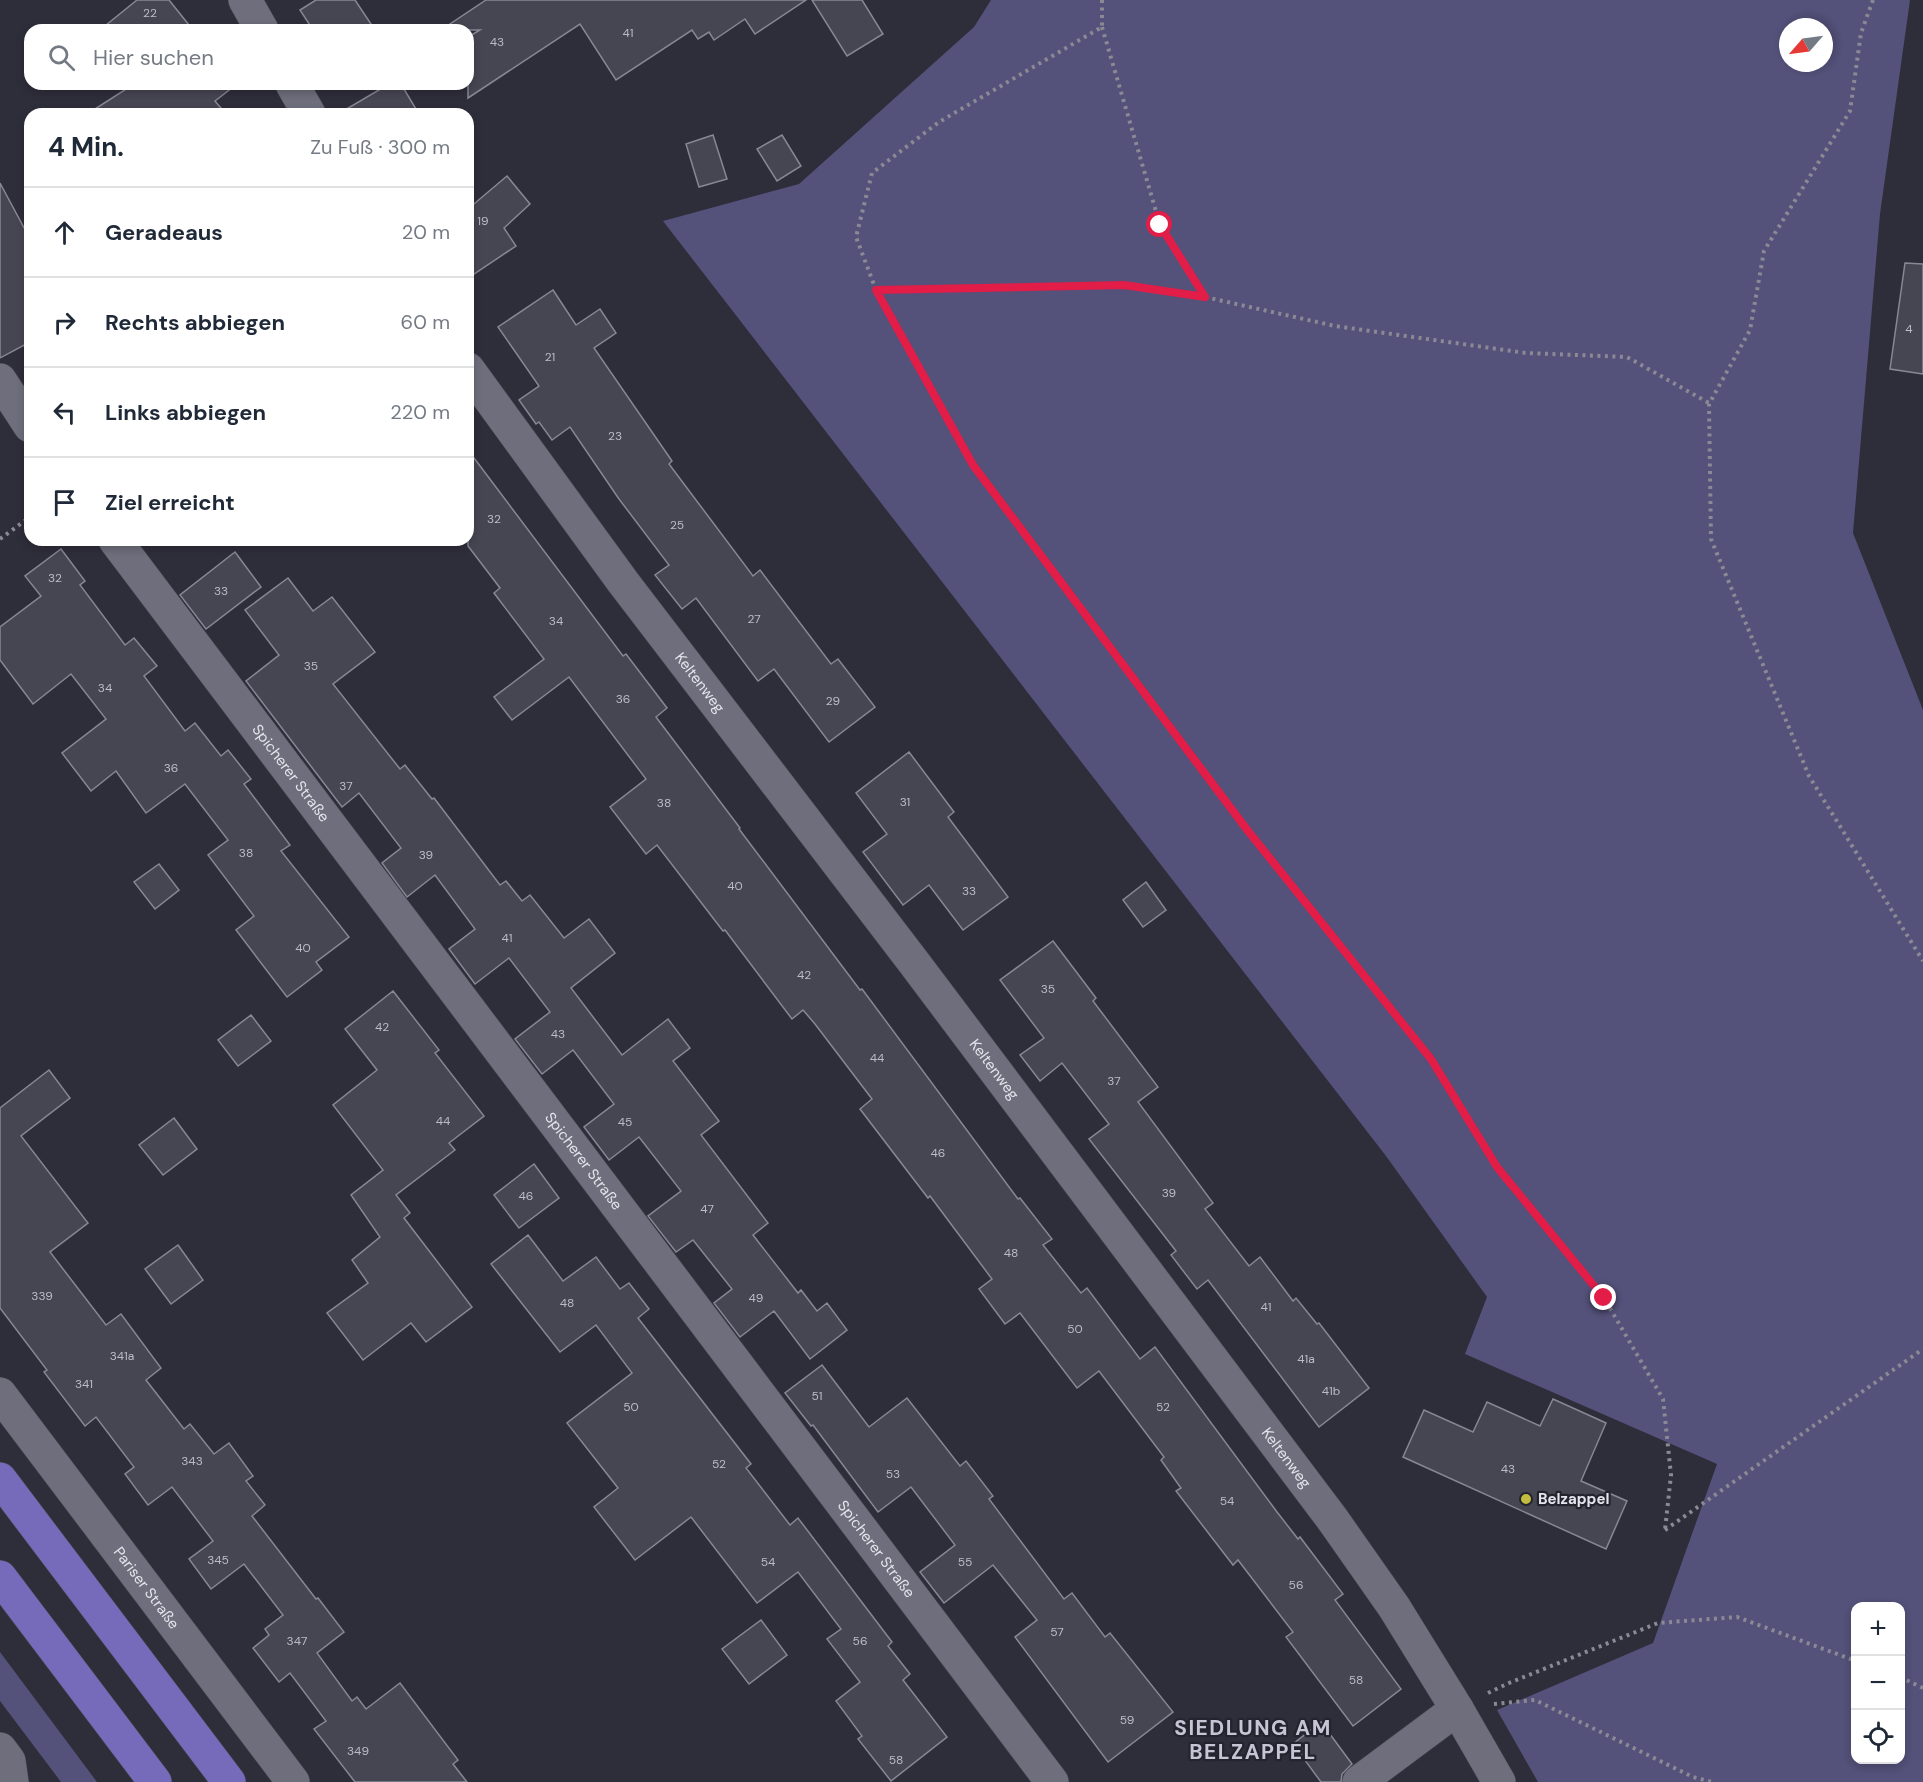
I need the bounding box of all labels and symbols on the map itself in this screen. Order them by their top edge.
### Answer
house number: 22 [143,5,157,21]
north arrow [1779,18,1833,72]
house number: 41 [622,25,634,41]
house number: 43 [490,34,504,50]
route start [1146,211,1172,237]
house number: 19 [477,213,489,229]
house number: 4 [1905,321,1913,337]
house number: 21 [545,349,555,365]
house number: 23 [608,428,622,444]
house number: 32 [487,511,501,527]
house number: 25 [670,517,684,533]
house number: 32 [48,570,62,586]
house number: 33 [214,583,228,599]
house number: 27 [747,611,761,627]
house number: 34 [549,613,563,629]
street label: Keltenweg [670,648,729,717]
house number: 35 [304,658,318,674]
house number: 34 [98,680,112,696]
house number: 36 [616,691,630,707]
house number: 29 [826,693,840,709]
street label: Spicherer Straße [248,720,334,826]
house number: 36 [164,760,178,776]
house number: 37 [339,778,353,794]
house number: 31 [900,794,910,810]
house number: 38 [657,795,671,811]
house number: 38 [239,845,253,861]
house number: 39 [419,847,433,863]
house number: 40 [727,878,743,894]
house number: 33 [962,883,976,899]
house number: 41 [501,930,513,946]
house number: 40 [295,940,311,956]
house number: 42 [797,967,811,983]
house number: 35 [1041,981,1055,997]
house number: 42 [375,1019,389,1035]
house number: 43 [551,1026,565,1042]
street label: Keltenweg [965,1035,1024,1104]
house number: 44 [870,1050,884,1066]
house number: 37 [1107,1073,1121,1089]
street label: Spicherer Straße [540,1108,627,1214]
house number: 44 [436,1113,450,1129]
house number: 45 [618,1114,632,1130]
house number: 46 [931,1145,945,1161]
house number: 39 [1162,1185,1176,1201]
house number: 46 [519,1188,533,1204]
house number: 47 [700,1201,714,1217]
house number: 48 [1004,1245,1018,1261]
route end [1590,1284,1616,1310]
house number: 339 [31,1288,53,1304]
house number: 49 [749,1290,763,1306]
house number: 48 [560,1295,574,1311]
house number: 41 [1260,1299,1272,1315]
house number: 50 [1067,1321,1083,1337]
house number: 341a [110,1348,134,1364]
house number: 41a [1297,1351,1315,1367]
house number: 341 [75,1376,93,1392]
house number: 41b [1322,1383,1340,1399]
house number: 51 [811,1388,823,1404]
house number: 50 [623,1399,639,1415]
house number: 52 [1156,1399,1170,1415]
street label: Keltenweg [1257,1423,1316,1492]
house number: 343 [181,1453,203,1469]
house number: 52 [712,1456,726,1472]
house number: 43 [1501,1461,1515,1477]
house number: 53 [886,1466,900,1482]
place label: Belzappel [1538,1489,1609,1509]
marker: Belzappel [1519,1492,1533,1506]
house number: 54 [1220,1493,1234,1509]
street label: Spicherer Straße [833,1496,920,1602]
street label: Pariser Straße [109,1543,184,1633]
house number: 345 [207,1552,229,1568]
house number: 54 [761,1554,775,1570]
house number: 55 [958,1554,972,1570]
house number: 56 [1289,1577,1303,1593]
house number: 57 [1050,1624,1064,1640]
house number: 347 [287,1633,307,1649]
house number: 56 [853,1633,867,1649]
house number: 58 [1349,1672,1363,1688]
house number: 59 [1120,1712,1134,1728]
district label: SIEDLUNG AM BELZAPPEL [1174,1714,1332,1766]
house number: 349 [347,1743,369,1759]
house number: 58 [889,1752,903,1768]

